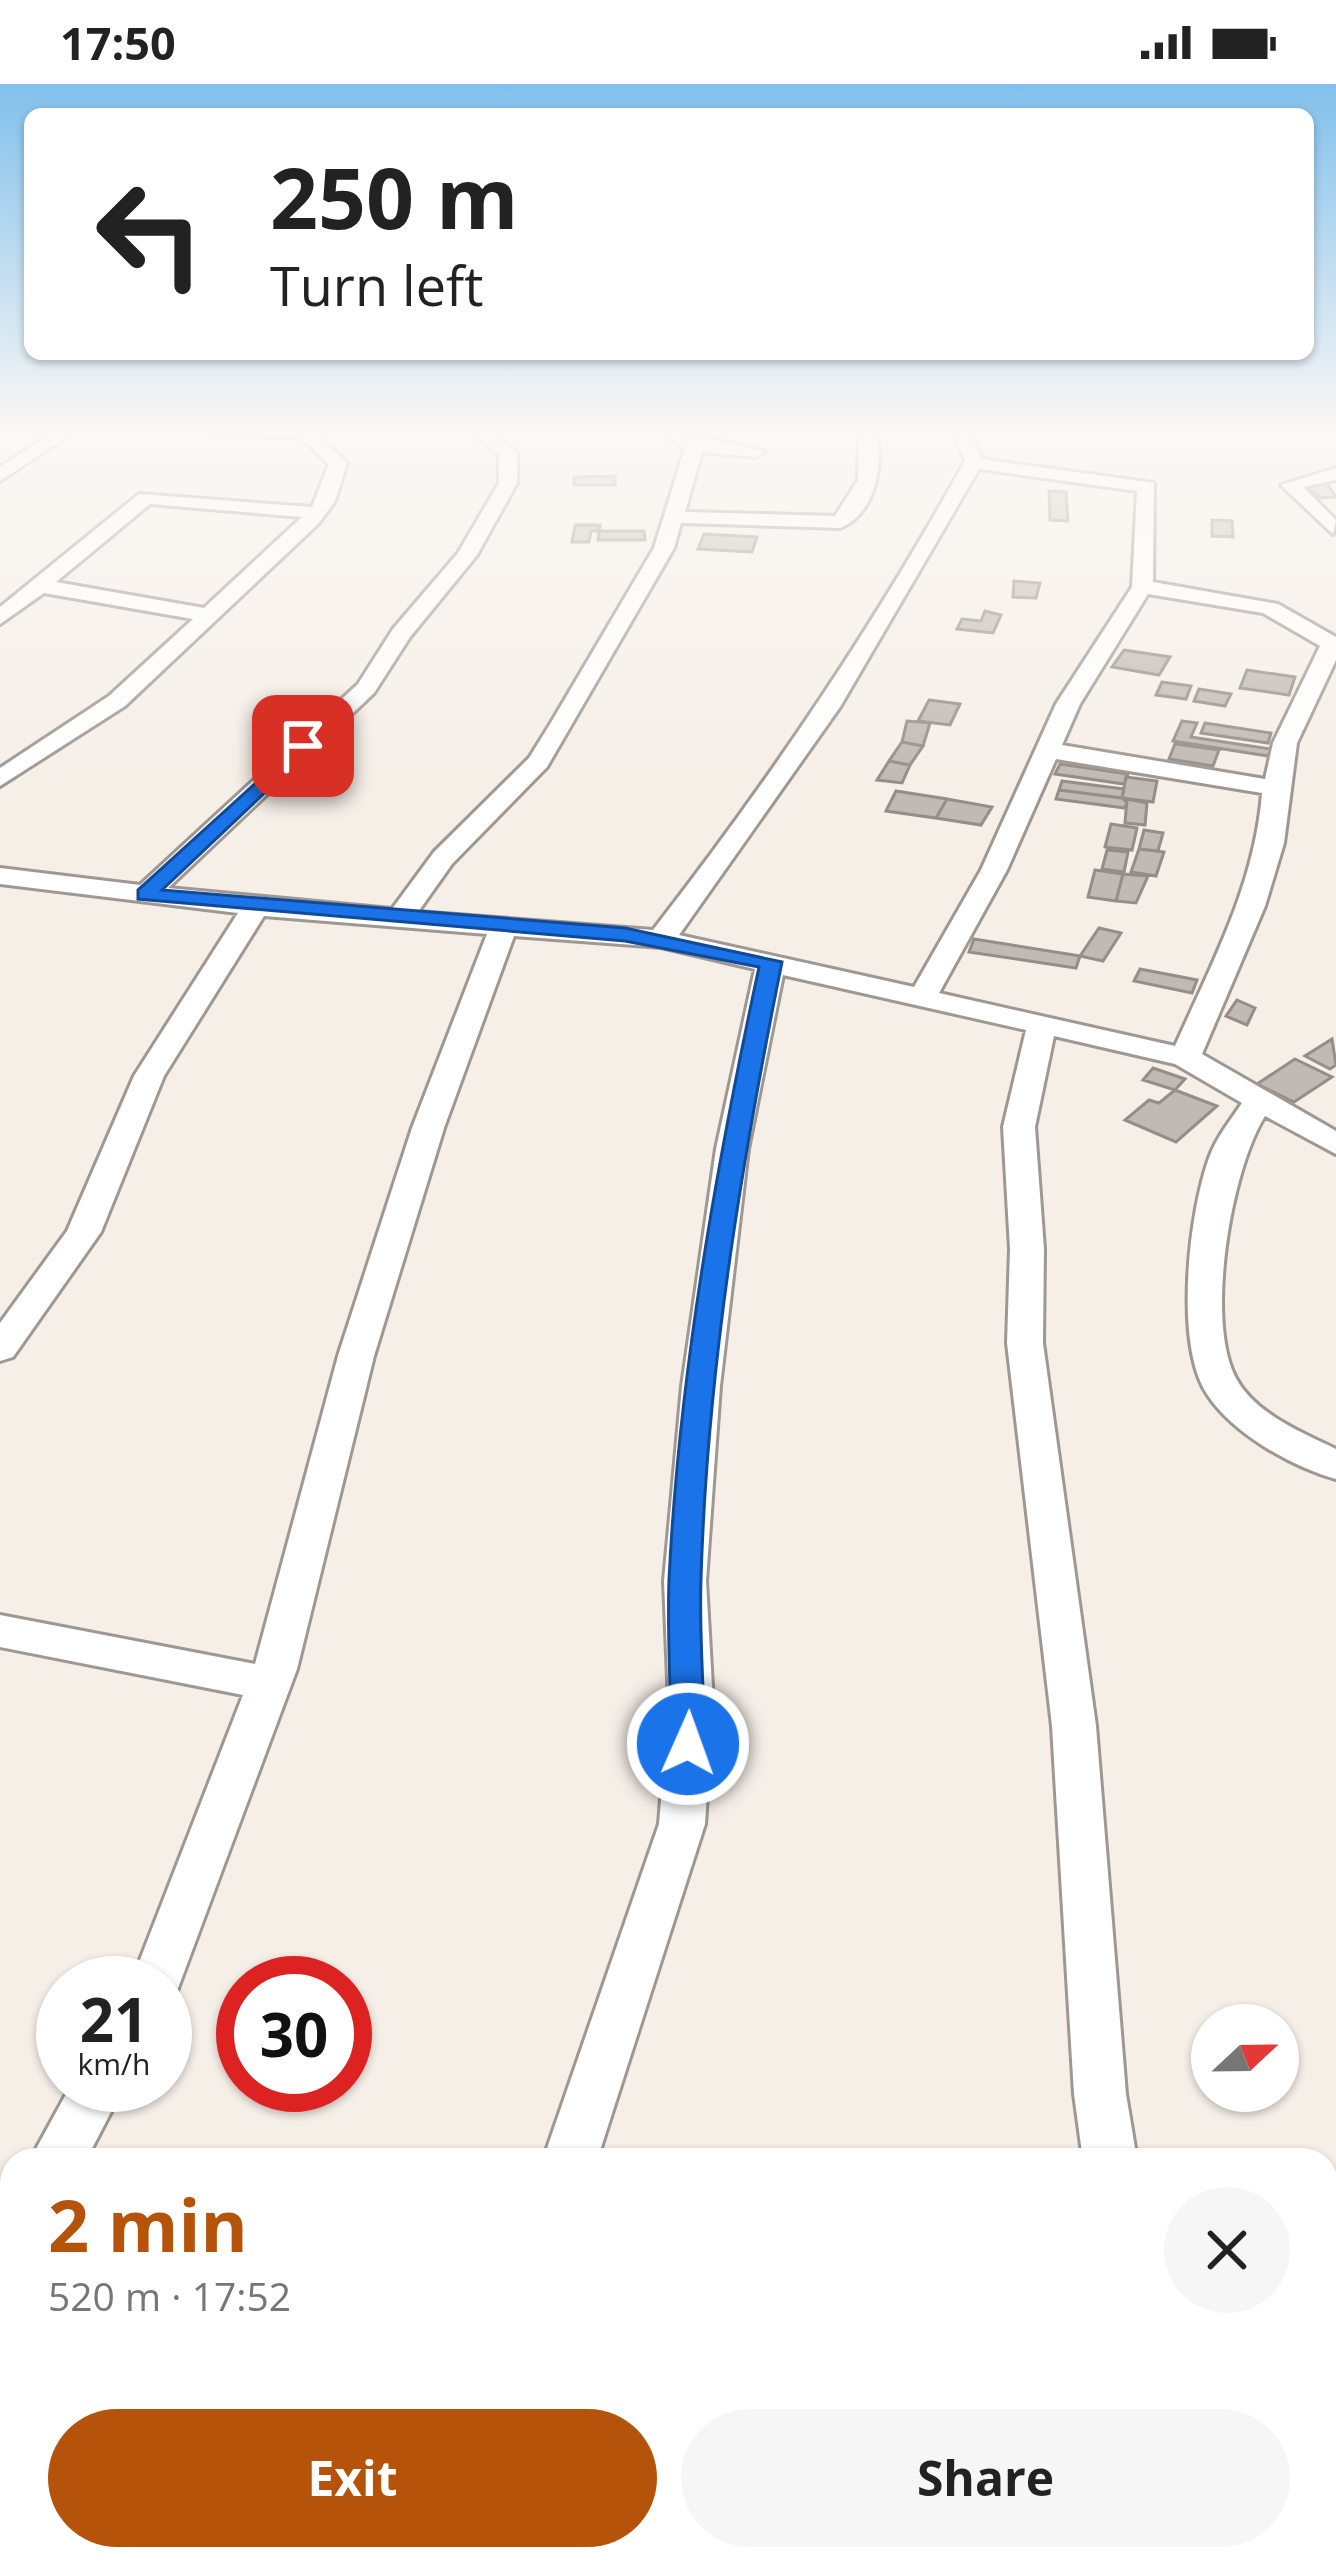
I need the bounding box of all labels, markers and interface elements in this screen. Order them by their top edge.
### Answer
text: 17:50 [60,12,176,73]
text: 250 m [270,139,518,254]
icon: left [72,156,228,312]
text: Turn left [270,248,483,322]
pin [252,695,354,797]
icon: arrive [270,713,336,779]
position arrow [625,1681,751,1807]
speed limit sign: 30 [216,1956,372,2112]
text: 21 [80,1978,148,2060]
north arrow [1191,2004,1299,2112]
map controls [1191,2004,1299,2112]
text: km/h [78,2043,150,2084]
text: 2 min [48,2175,248,2273]
button: close [1164,2187,1290,2313]
text: 520 m · 17:52 [48,2269,291,2322]
button: Exit [48,2409,657,2547]
button: Share [681,2409,1290,2547]

